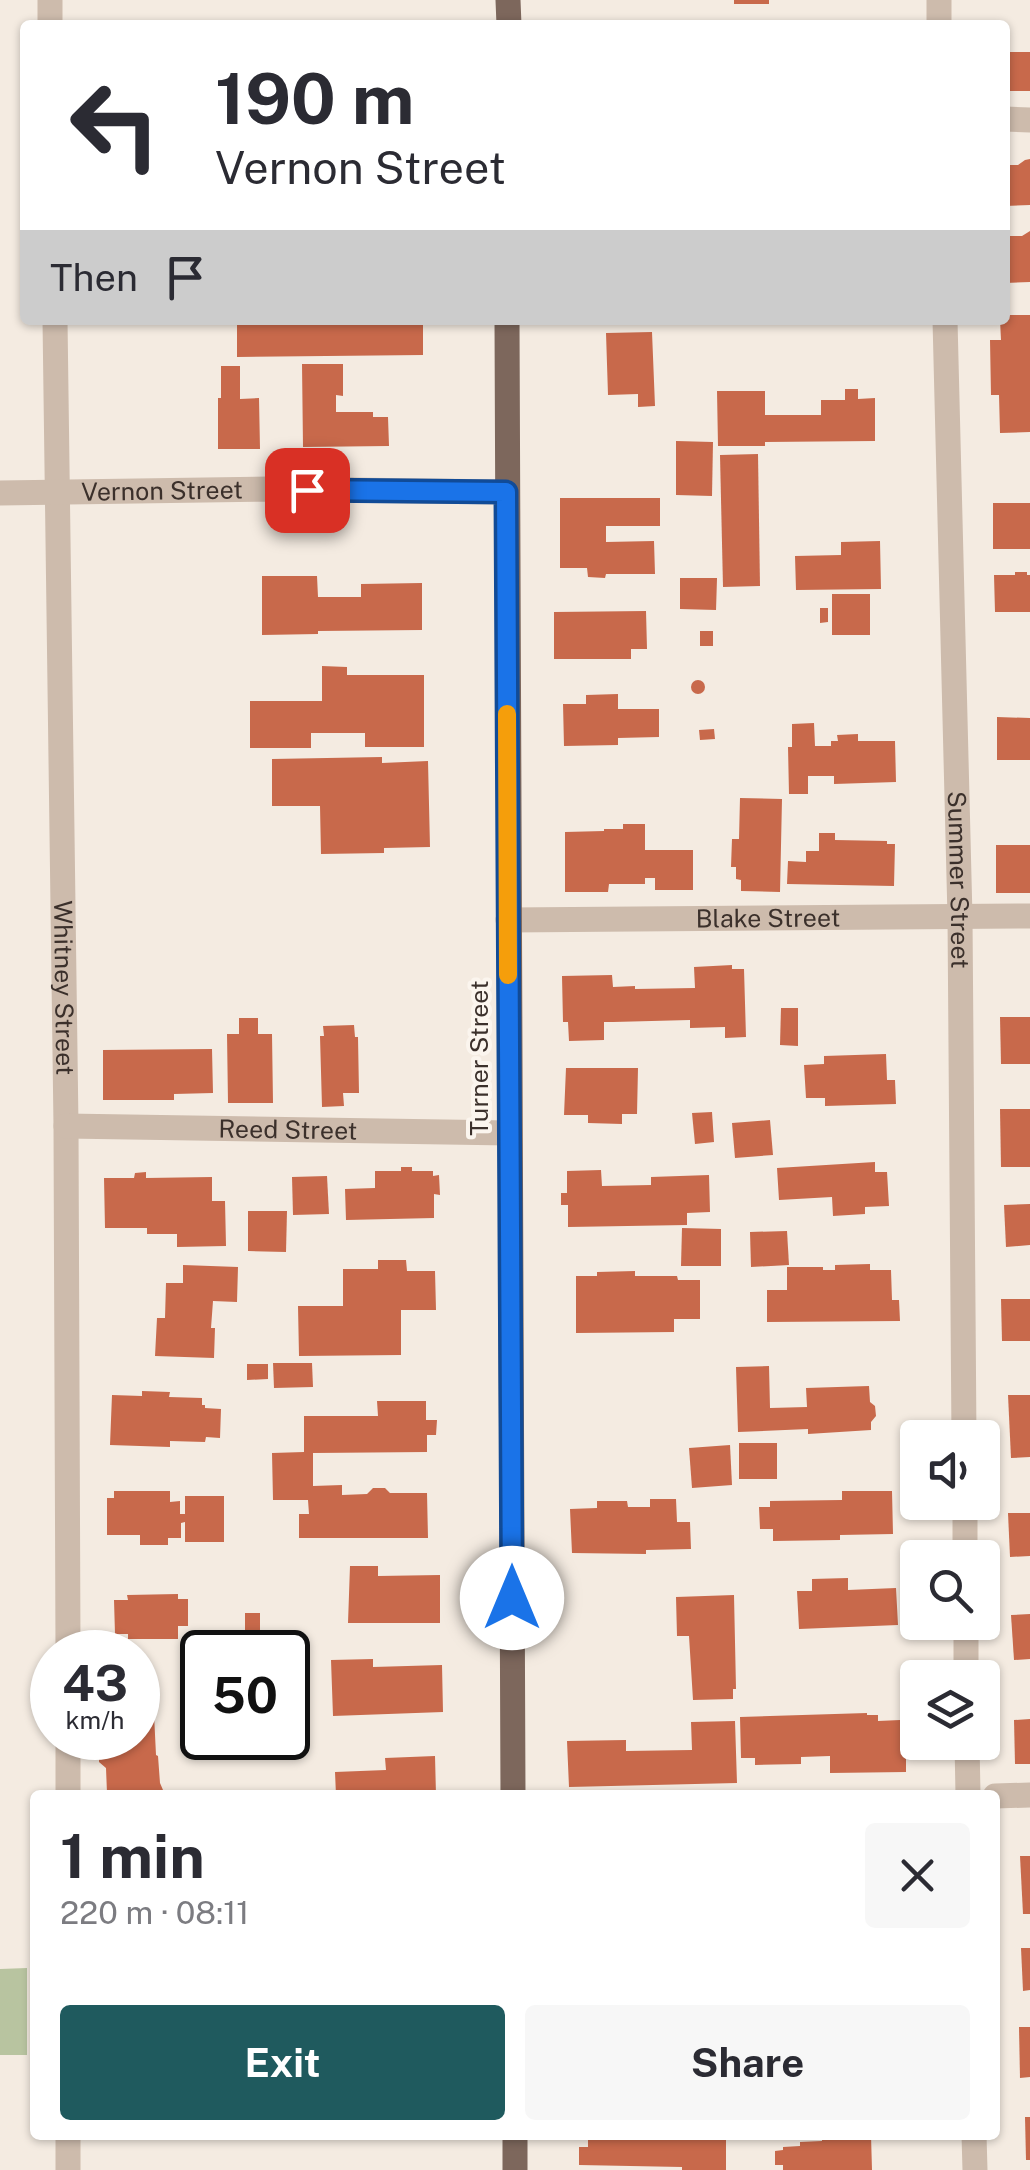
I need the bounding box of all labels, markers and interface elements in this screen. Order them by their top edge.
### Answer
text: 190 m [215,57,414,140]
icon: left [50,60,180,190]
text: Vernon Street [215,141,506,194]
icon: arrive [158,250,213,305]
text: Then [50,255,138,300]
pin [265,448,350,533]
icon: arrive [280,463,335,518]
street label: Vernon Street [81,474,243,507]
street label: Summer Street [942,791,975,969]
street label: Whitney Street [48,900,80,1076]
street label: Blake Street [696,902,840,934]
street label: Turner Street [464,980,494,1136]
street label: Reed Street [218,1113,358,1146]
map controls [900,1420,1000,1760]
button: sound [900,1420,1000,1520]
button: search [900,1540,1000,1640]
position arrow [460,1546,564,1650]
speed limit sign: 50 [180,1630,310,1760]
text: 43 [62,1653,128,1712]
button: layers [900,1660,1000,1760]
text: km/h [66,1705,124,1735]
text: 1 min [60,1821,205,1892]
button: close [865,1823,970,1928]
text: 220 m · 08:11 [60,1894,249,1931]
button: Exit [60,2005,505,2120]
button: Share [525,2005,970,2120]

